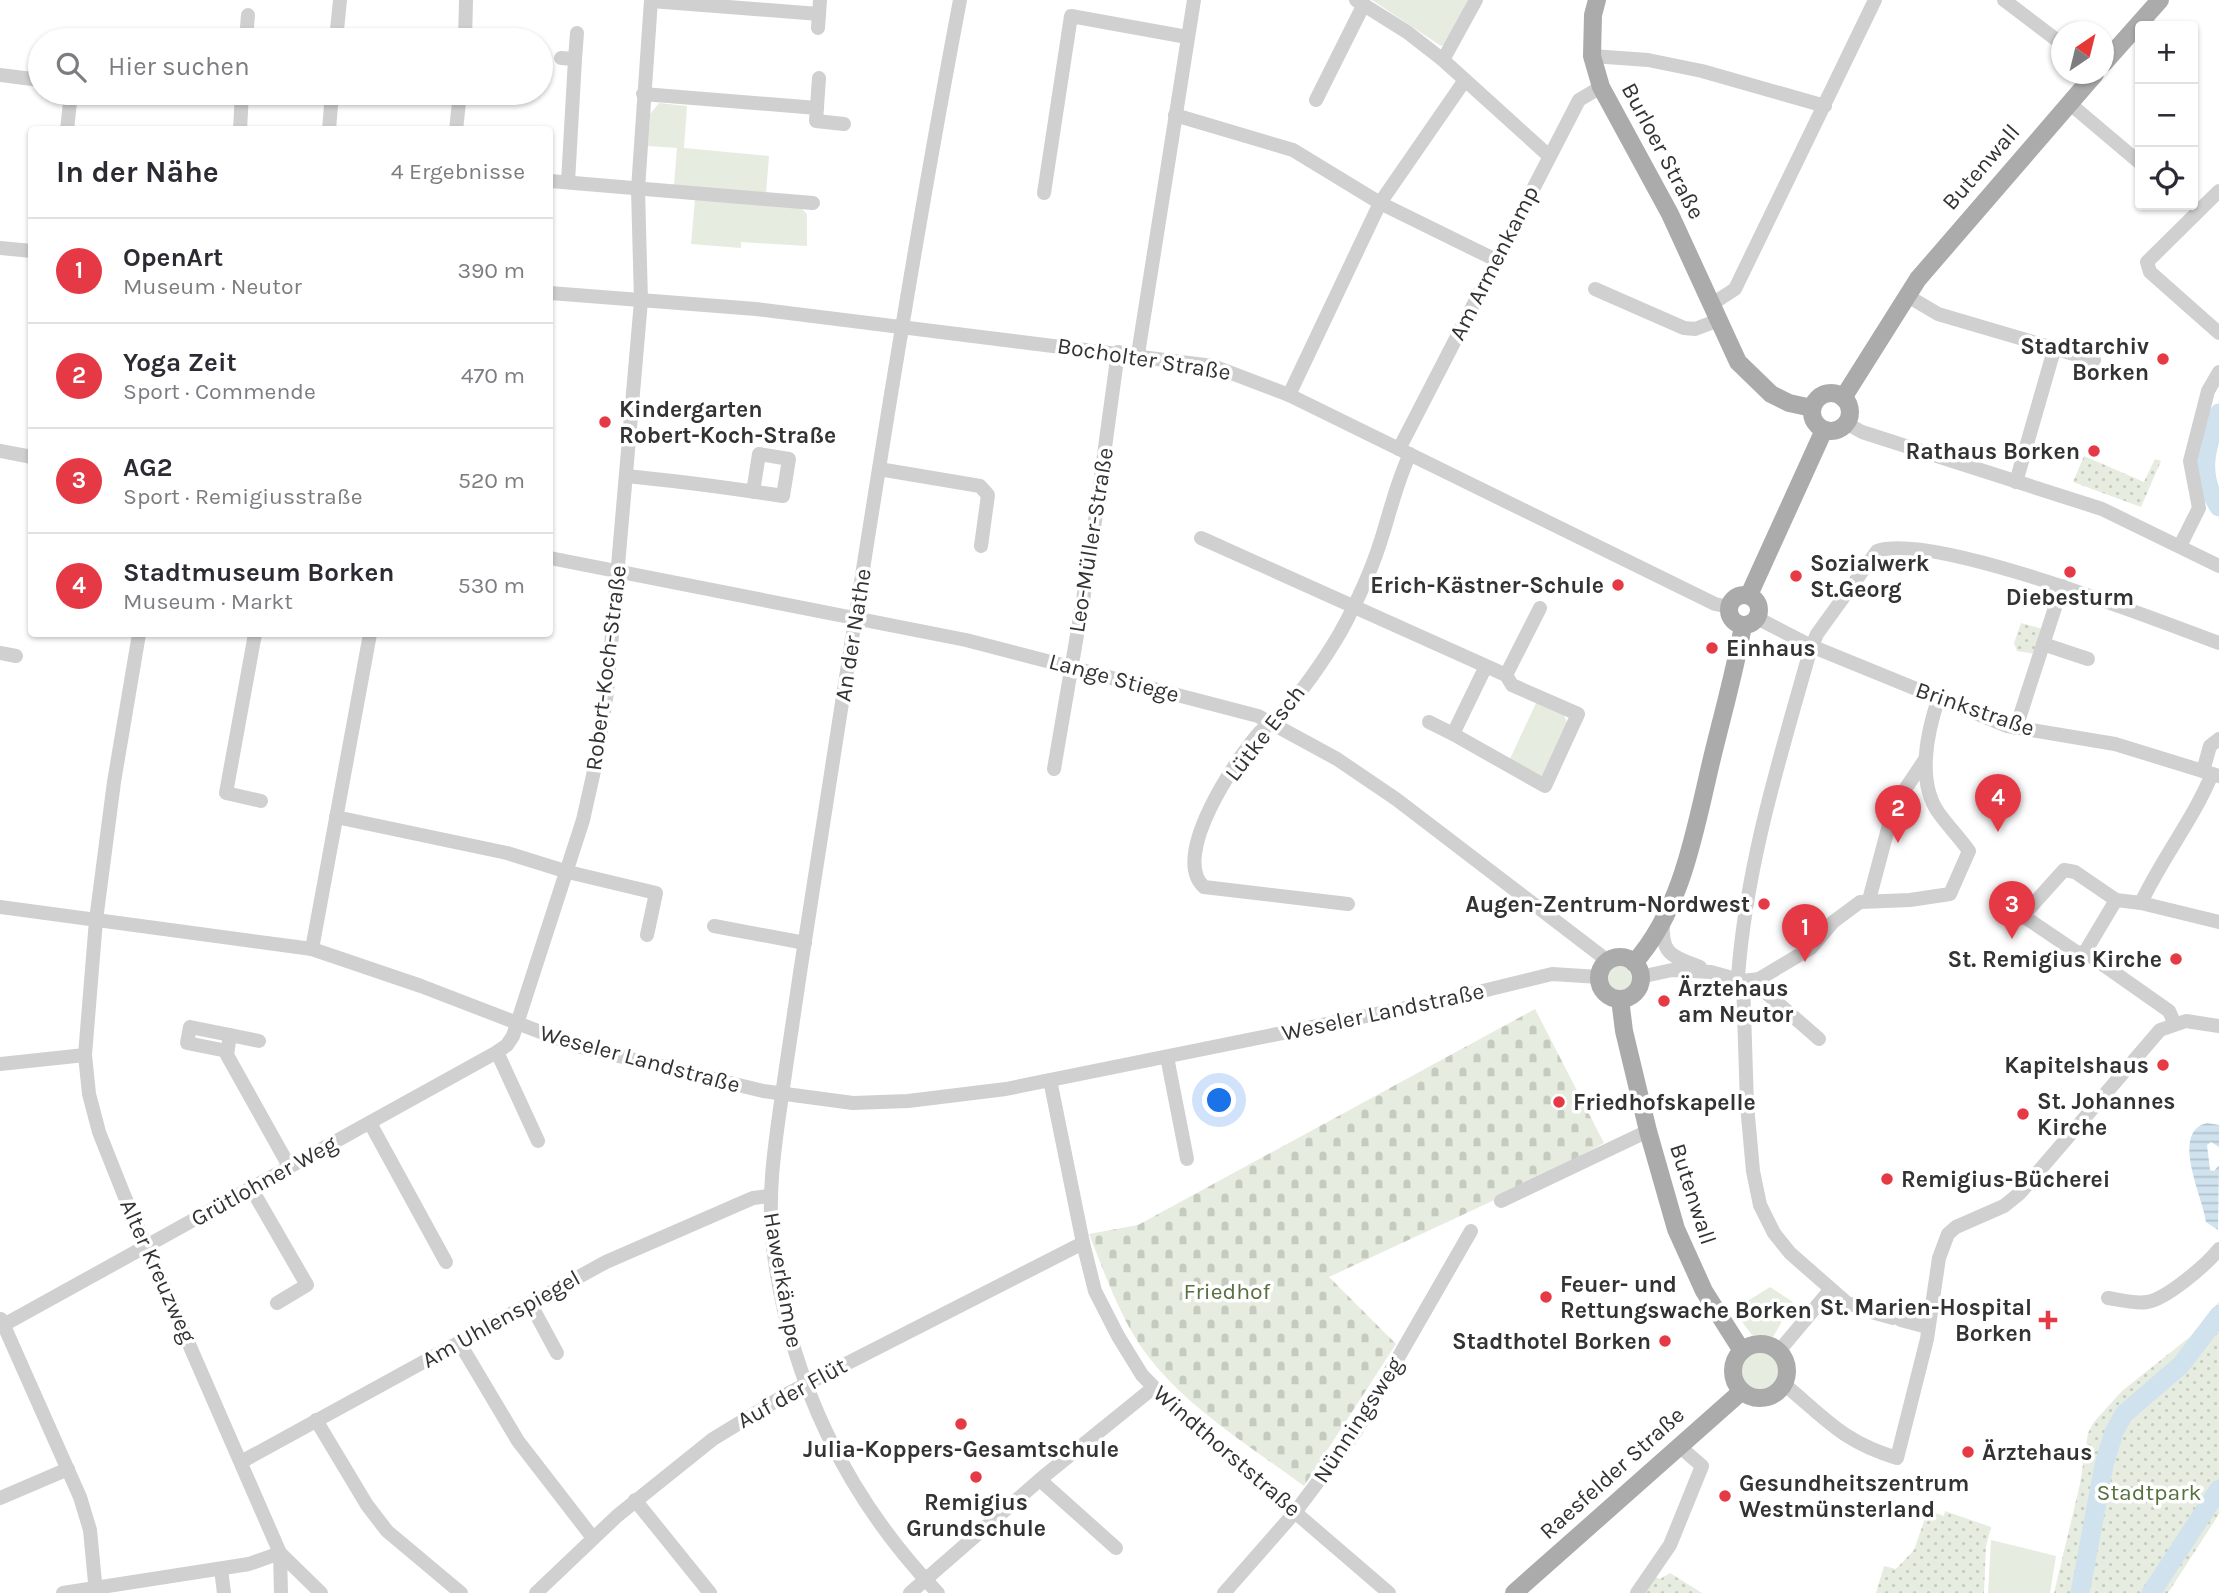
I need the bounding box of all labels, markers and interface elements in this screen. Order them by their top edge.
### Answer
north arrow [2051,21,2114,84]
map controls [2135,21,2198,210]
button: + [2135,21,2198,84]
search box [28,28,553,105]
icon: search [52,48,90,86]
text: Hier suchen [108,51,250,82]
street label: Burloer Straße [1616,78,1710,224]
button: − [2135,84,2198,147]
street label: Butenwall [1936,119,2026,215]
button: locate [2135,147,2198,210]
text: In der Nähe [56,154,219,190]
text: 4 Ergebnisse [391,158,525,185]
street label: Am Armenkamp [1443,181,1545,345]
text: OpenArt [123,242,223,273]
text: 1 [75,257,83,284]
text: 390 m [457,257,525,284]
text: Museum · Neutor [123,273,302,300]
street label: Bocholter Straße [1055,332,1233,386]
place label: Stadtarchiv Borken [2020,333,2149,386]
text: Yoga Zeit [123,347,237,378]
marker: Stadtarchiv Borken [2155,351,2171,367]
text: 2 [72,362,86,389]
text: 470 m [461,362,525,389]
text: Sport · Commende [123,378,316,405]
place label: Kindergarten Robert-Koch-Straße [619,396,836,449]
marker: Kindergarten Robert-Koch-Straße [597,414,613,430]
place label: Rathaus Borken [1905,438,2080,465]
marker: Rathaus Borken [2086,443,2102,459]
street label: Leo-Müller-Straße [1063,446,1119,634]
text: AG2 [123,452,173,483]
text: 3 [72,467,86,494]
text: 520 m [458,467,525,494]
text: Sport · Remigiusstraße [123,483,363,510]
place label: Sozialwerk St.Georg [1810,550,1930,603]
text: Stadtmuseum Borken [123,557,394,588]
street label: Robert-Koch-Straße [580,564,632,772]
marker: Diebesturm [2062,564,2078,580]
street label: An der Nathe [829,566,877,704]
marker: Sozialwerk St.Georg [1788,568,1804,584]
text: 4 [72,572,86,599]
text: 530 m [458,572,525,599]
place label: Erich-Kästner-Schule [1370,572,1604,599]
marker: Erich-Kästner-Schule [1610,577,1626,593]
place label: Diebesturm [2006,584,2134,611]
text: Museum · Markt [123,588,293,615]
place label: Einhaus [1726,635,1816,662]
marker: Einhaus [1704,640,1720,656]
street label: Lange Stiege [1046,648,1182,708]
street label: Brinkstraße [1912,676,2038,742]
street label: Lütke Esch [1219,680,1311,786]
pin: 4 [1975,774,2021,832]
pin: 2 [1875,785,1921,843]
pin: 3 [1989,881,2035,939]
place label: Augen-Zentrum-Nordwest [1465,891,1750,918]
marker: Augen-Zentrum-Nordwest [1756,896,1772,912]
pin: 1 [1782,904,1828,962]
place label: St. Remigius Kirche [1948,946,2162,973]
marker: St. Remigius Kirche [2168,951,2184,967]
place label: Ärztehaus am Neutor [1678,975,1793,1028]
street label: Weseler Landstraße [1279,977,1487,1047]
marker: Ärztehaus am Neutor [1656,993,1672,1009]
street label: Weseler Landstraße [537,1019,743,1099]
place label: Kapitelshaus [2004,1052,2149,1079]
marker: Kapitelshaus [2155,1057,2171,1073]
your location [1202,1083,1236,1117]
place label: St. Johannes Kirche [2037,1088,2175,1141]
place label: Friedhofskapelle [1573,1089,1756,1116]
marker: Friedhofskapelle [1551,1094,1567,1110]
marker: St. Johannes Kirche [2015,1106,2031,1122]
street label: Grütlohner Weg [186,1130,342,1232]
street label: Butenwall [1664,1140,1722,1248]
place label: Remigius-Bücherei [1901,1166,2110,1193]
marker: Remigius-Bücherei [1879,1171,1895,1187]
street label: Alter Kreuzweg [114,1195,202,1347]
street label: Hawerkämpe [758,1210,808,1350]
street label: Am Uhlenspiegel [417,1264,585,1374]
place label: Feuer- und Rettungswache Borken [1560,1271,1812,1324]
park label: Friedhof [1184,1278,1271,1305]
marker: Feuer- und Rettungswache Borken [1538,1289,1554,1305]
place label: St. Marien-Hospital Borken [1820,1294,2032,1347]
marker: St. Marien-Hospital Borken [2038,1310,2058,1330]
place label: Stadthotel Borken [1452,1328,1651,1355]
marker: Stadthotel Borken [1657,1333,1673,1349]
street label: Auf der Flüt [733,1352,852,1434]
street label: Nünningsweg [1307,1352,1409,1488]
street label: Windthorststraße [1148,1380,1306,1522]
street label: Raesfelder Straße [1534,1401,1690,1545]
marker: Julia-Koppers-Gesamtschule [953,1416,969,1432]
place label: Julia-Koppers-Gesamtschule [803,1436,1119,1463]
place label: Ärztehaus [1982,1439,2092,1466]
marker: Ärztehaus [1960,1444,1976,1460]
marker: Remigius Grundschule [968,1469,984,1485]
place label: Gesundheitszentrum Westmünsterland [1739,1470,1969,1523]
park label: Stadtpark [2097,1479,2201,1506]
marker: Gesundheitszentrum Westmünsterland [1717,1488,1733,1504]
place label: Remigius Grundschule [906,1489,1046,1542]

